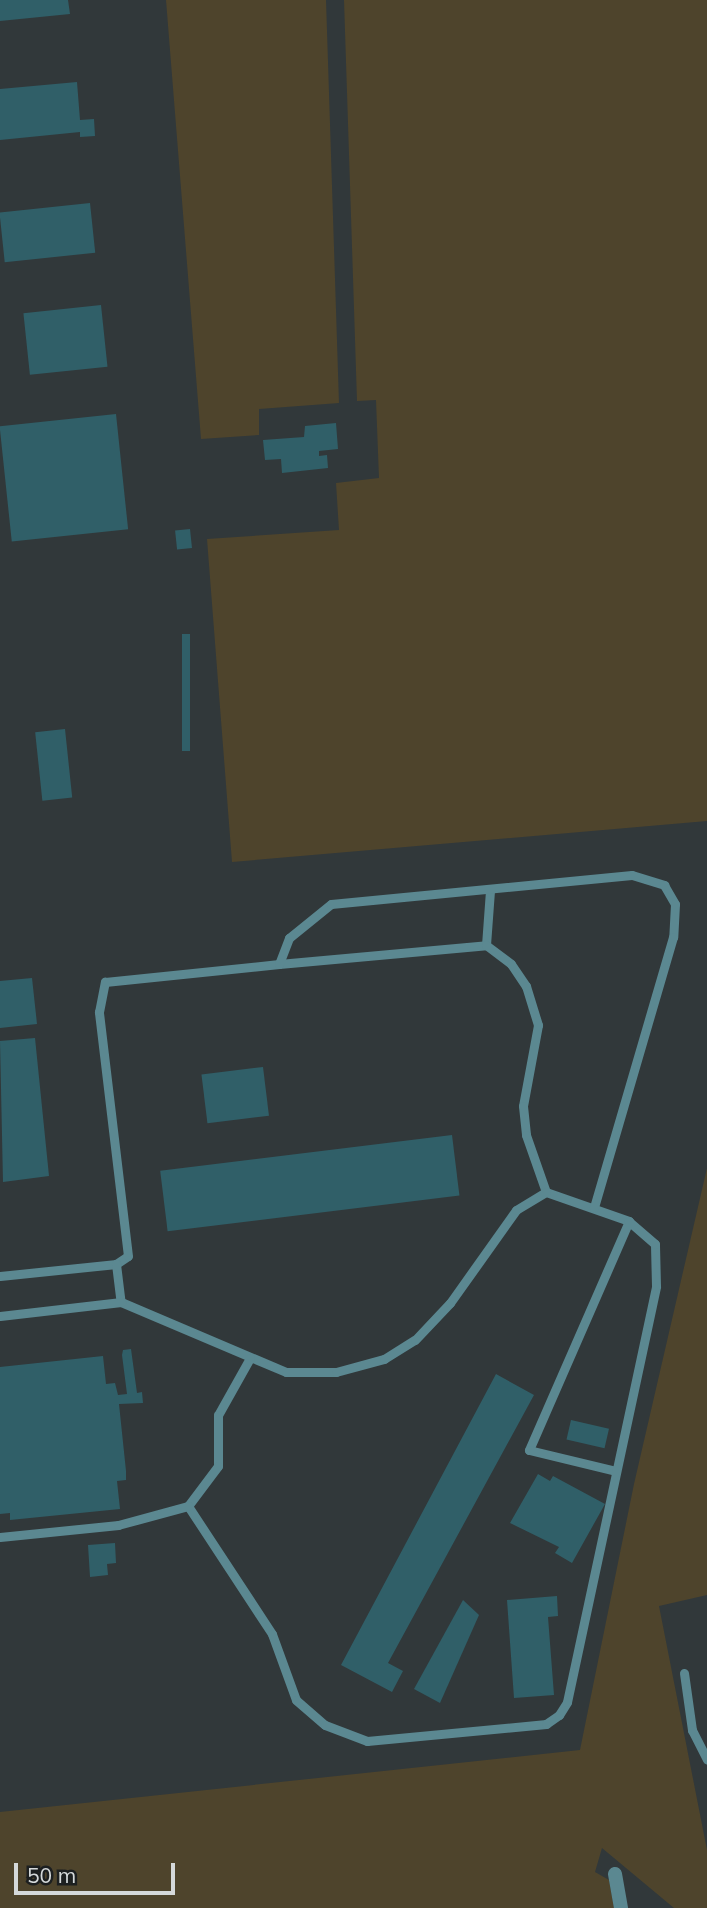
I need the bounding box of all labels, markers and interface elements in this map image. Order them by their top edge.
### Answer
scale bar [18,1848,178,1892]
text: 50 m [27,1862,76,1888]

